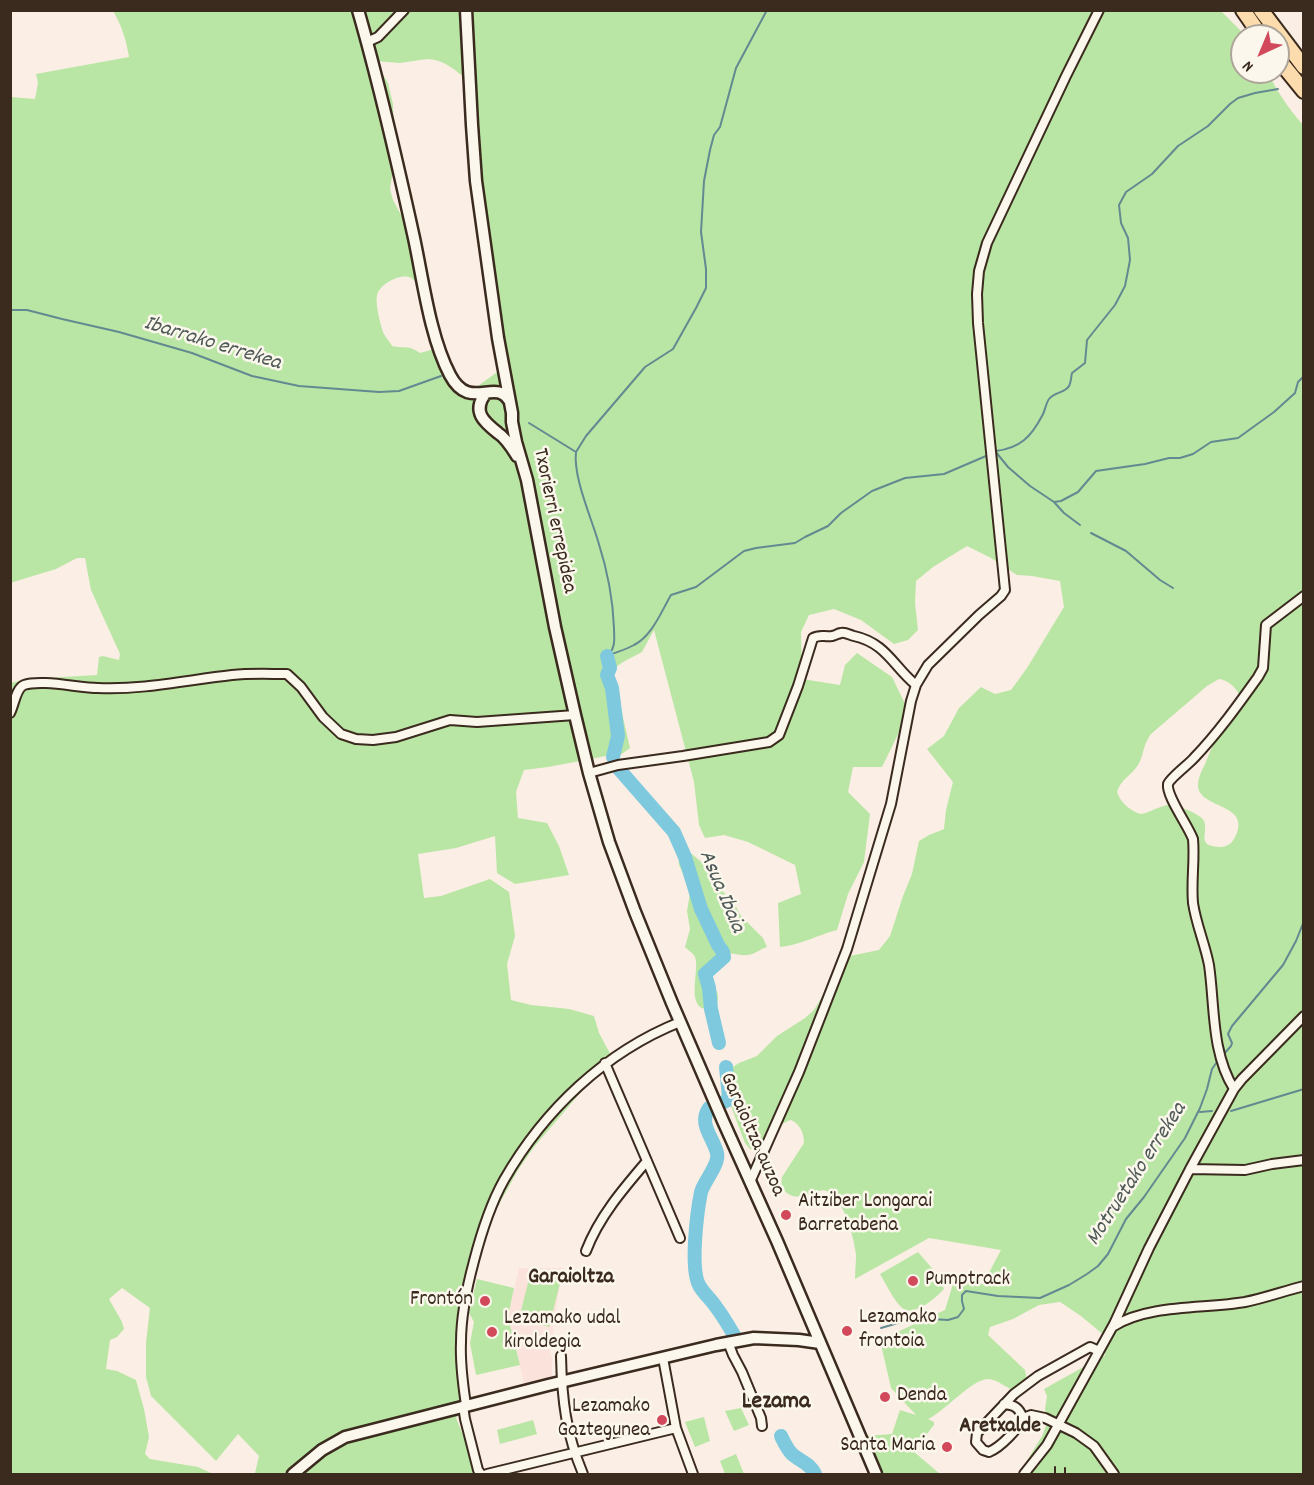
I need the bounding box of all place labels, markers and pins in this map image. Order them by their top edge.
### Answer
place label: Aitziber Longarai Barretabeña [798,1190,932,1240]
marker: Aitziber Longarai Barretabeña [779,1208,793,1222]
place label: Pumptrack [925,1268,1010,1294]
marker: Pumptrack [906,1274,920,1288]
place label: Frontón [410,1288,473,1314]
marker: Frontón [478,1294,492,1308]
place label: Lezamako frontoia [859,1306,937,1356]
place label: Lezamako udal kiroldegia [504,1307,620,1357]
marker: Lezamako frontoia [840,1324,854,1338]
marker: Lezamako udal kiroldegia [485,1325,499,1339]
place label: Denda [897,1384,946,1410]
marker: Denda [878,1390,892,1404]
place label: Lezamako Gaztegunea [558,1395,650,1445]
marker: Lezamako Gaztegunea [655,1413,669,1427]
place label: Santa Maria [840,1434,935,1460]
marker: Santa Maria [940,1440,954,1454]

